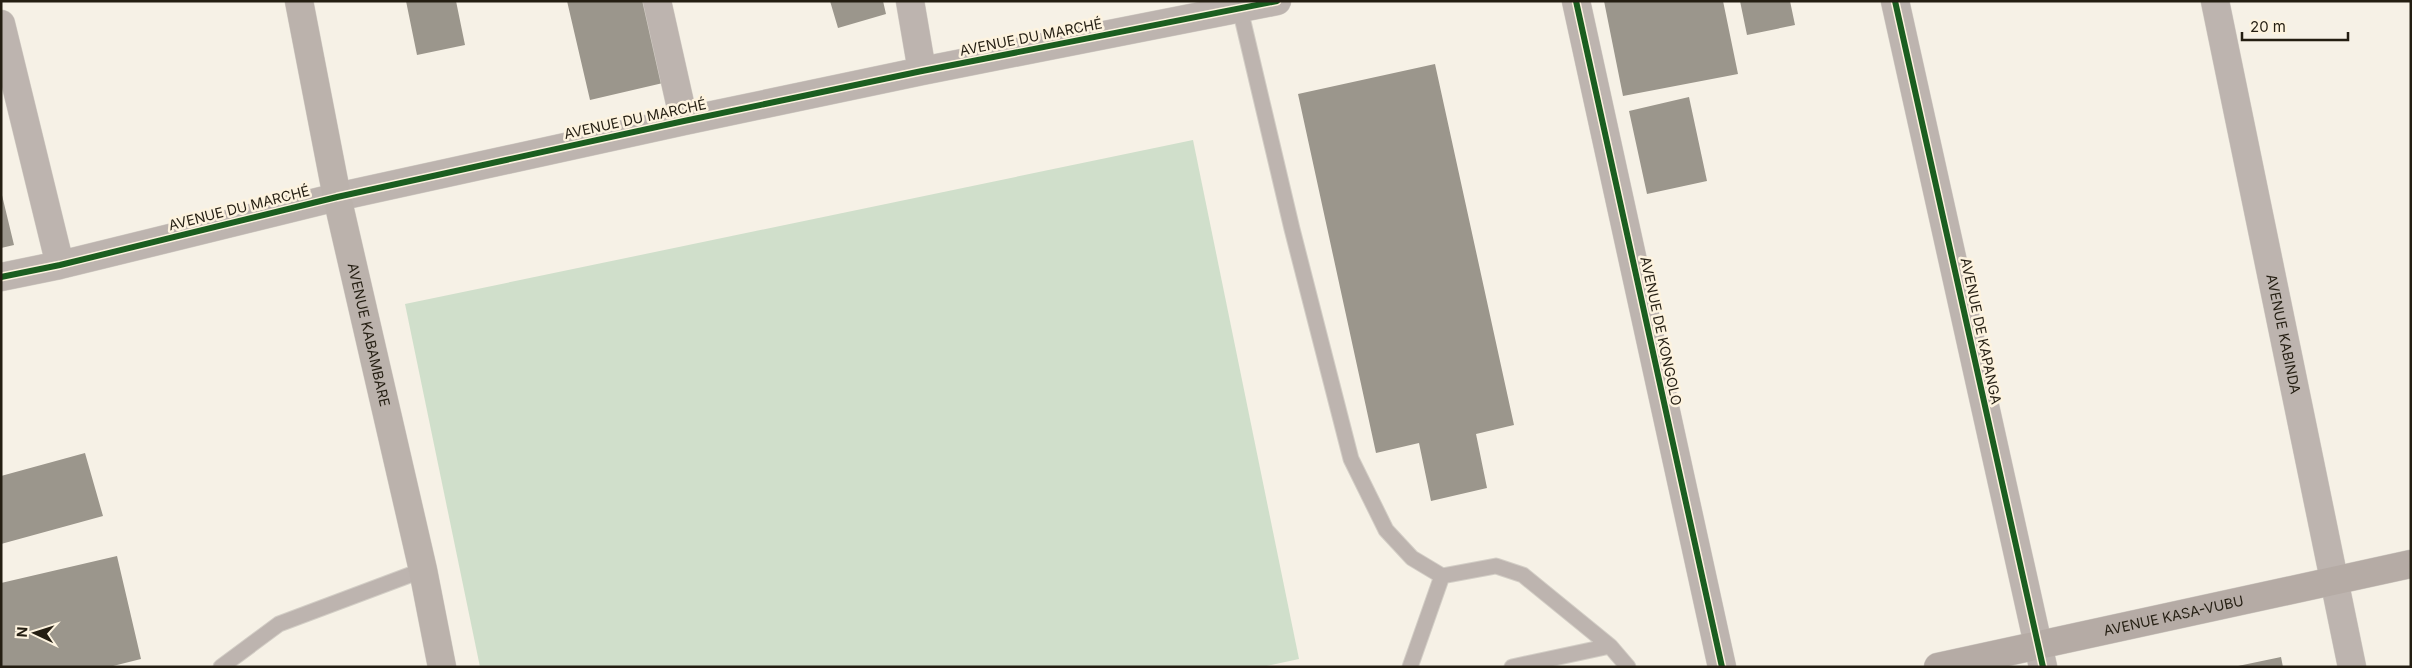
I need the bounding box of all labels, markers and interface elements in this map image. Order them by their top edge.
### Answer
scale bar [2242,10,2348,42]
street label: AVENUE DU MARCHÉ [958,14,1104,59]
text: 20 m [2250,17,2286,36]
street label: AVENUE DU MARCHÉ [562,95,708,142]
street label: AVENUE DU MARCHÉ [167,182,311,233]
street label: AVENUE DE KONGOLO [1637,255,1686,407]
street label: AVENUE DE KAPANGA [1958,256,2005,406]
street label: AVENUE KABAMBARE [344,261,394,408]
street label: AVENUE KABINDA [2263,272,2305,396]
street label: AVENUE KASA-VUBU [2102,592,2245,639]
north arrow [10,608,60,658]
text: N [13,626,30,638]

